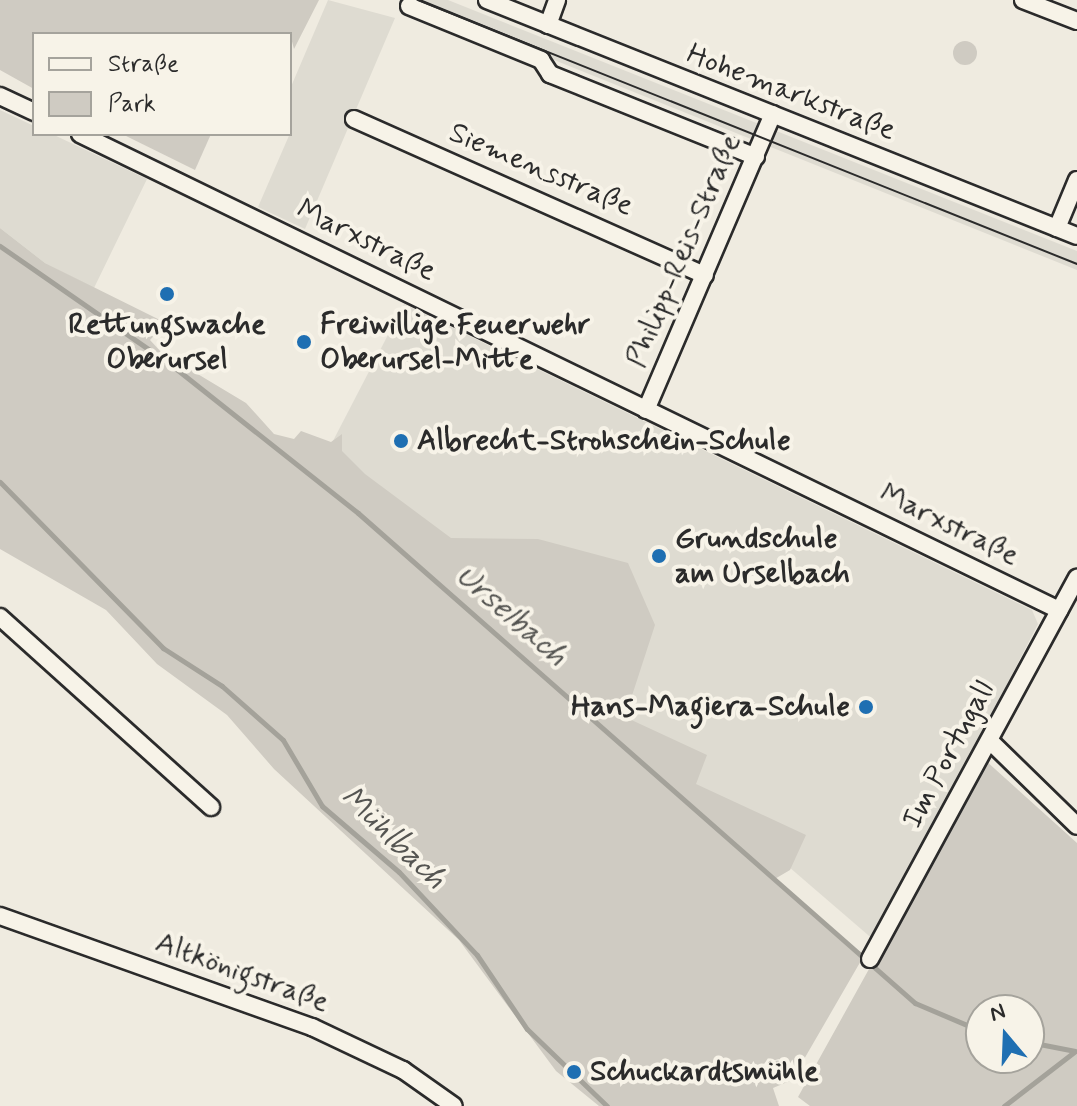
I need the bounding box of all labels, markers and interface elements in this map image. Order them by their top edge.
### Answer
legend [32,32,292,136]
street label: Hohemarkstraße [681,37,901,149]
text: Straße [108,49,179,80]
text: Park [108,89,156,120]
street label: Siemensstraße [444,115,638,225]
street label: Philipp-Reis-Straße [619,129,749,373]
street label: Marxstraße [290,192,442,290]
marker: Rettungswache Oberursel [158,285,176,303]
place label: Rettungswache Oberursel [68,307,266,378]
place label: Freiwillige Feuerwehr Oberursel-Mitte [320,307,585,378]
marker: Freiwillige Feuerwehr Oberursel-Mitte [295,333,313,351]
place label: Albrecht-Strohschein-Schule [417,423,791,459]
marker: Albrecht-Strohschein-Schule [392,432,410,450]
street label: Marxstraße [873,476,1025,574]
place label: Grundschule am Urselbach [675,521,850,592]
marker: Grundschule am Urselbach [650,547,668,565]
water label: Urselbach [447,557,575,675]
street label: Im Portugall [896,677,1002,833]
place label: Hans-Magiera-Schule [571,689,850,725]
marker: Hans-Magiera-Schule [857,698,875,716]
water label: Mühlbach [332,778,454,898]
street label: Altkönigstraße [150,925,334,1021]
north arrow [965,994,1045,1074]
text: N [986,998,1009,1029]
place label: Schuckardtsmühle [590,1054,819,1090]
marker: Schuckardtsmühle [565,1063,583,1081]

